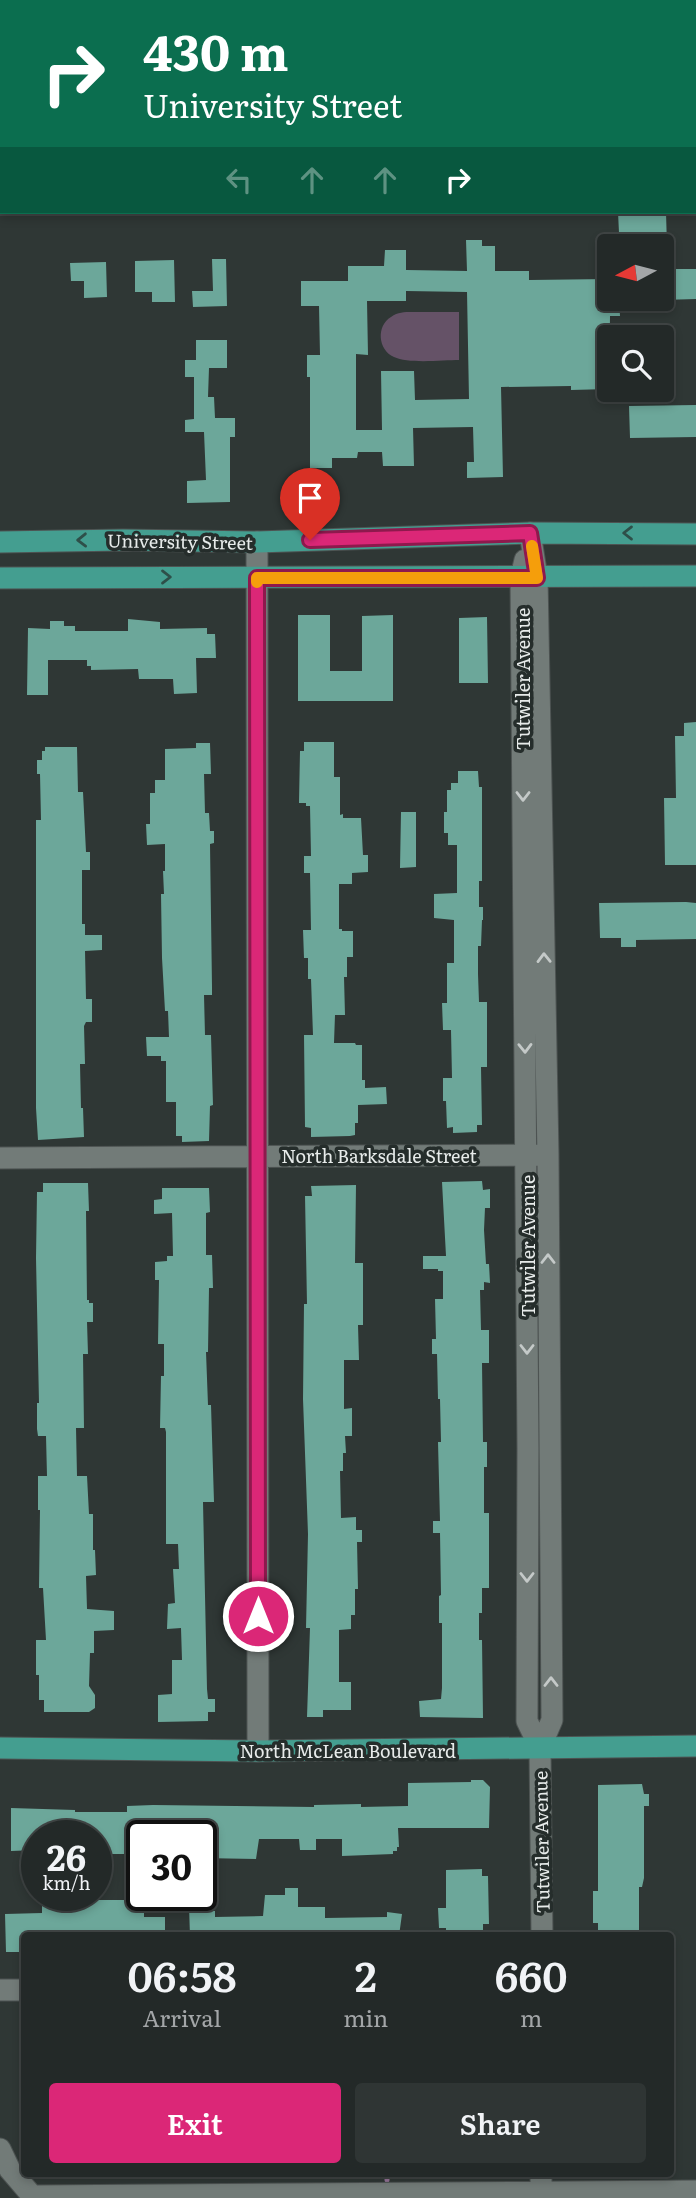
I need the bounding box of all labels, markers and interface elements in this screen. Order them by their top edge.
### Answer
text: 430 m [143,13,289,86]
icon: right [28,28,119,119]
text: University Street [143,80,402,128]
icon: left [220,161,258,199]
icon: ahead [293,161,331,199]
icon: ahead [366,161,404,199]
icon: right [439,161,477,199]
north arrow [597,234,674,312]
map controls [597,234,674,402]
button: search [597,325,674,402]
pin [280,468,340,540]
icon: arrive [291,479,329,517]
one-way arrow [622,525,633,541]
street label: University Street [107,526,254,556]
one-way arrow [76,533,87,548]
one-way arrow [161,569,172,585]
street label: Tutwiler Avenue [509,608,536,750]
one-way arrow [515,791,531,802]
one-way arrow [536,952,552,962]
one-way arrow [517,1043,533,1054]
street label: North Barksdale Street [281,1142,477,1169]
street label: Tutwiler Avenue [514,1175,541,1317]
one-way arrow [540,1253,556,1263]
one-way arrow [519,1344,535,1355]
one-way arrow [519,1572,535,1582]
position arrow [221,1579,295,1653]
one-way arrow [543,1676,559,1687]
street label: North McLean Boulevard [240,1737,456,1764]
street label: Tutwiler Avenue [526,1771,556,1913]
speed limit sign: 30 [126,1820,217,1911]
text: 26 [47,1830,86,1882]
text: km/h [43,1869,90,1896]
text: 06:58 [128,1943,237,2005]
text: 2 [355,1943,377,2005]
text: 660 [495,1943,568,2005]
text: Arrival [143,2000,221,2034]
text: min [343,2000,388,2034]
text: m [520,2000,542,2034]
button: Exit [49,2083,341,2163]
button: Share [355,2083,646,2163]

